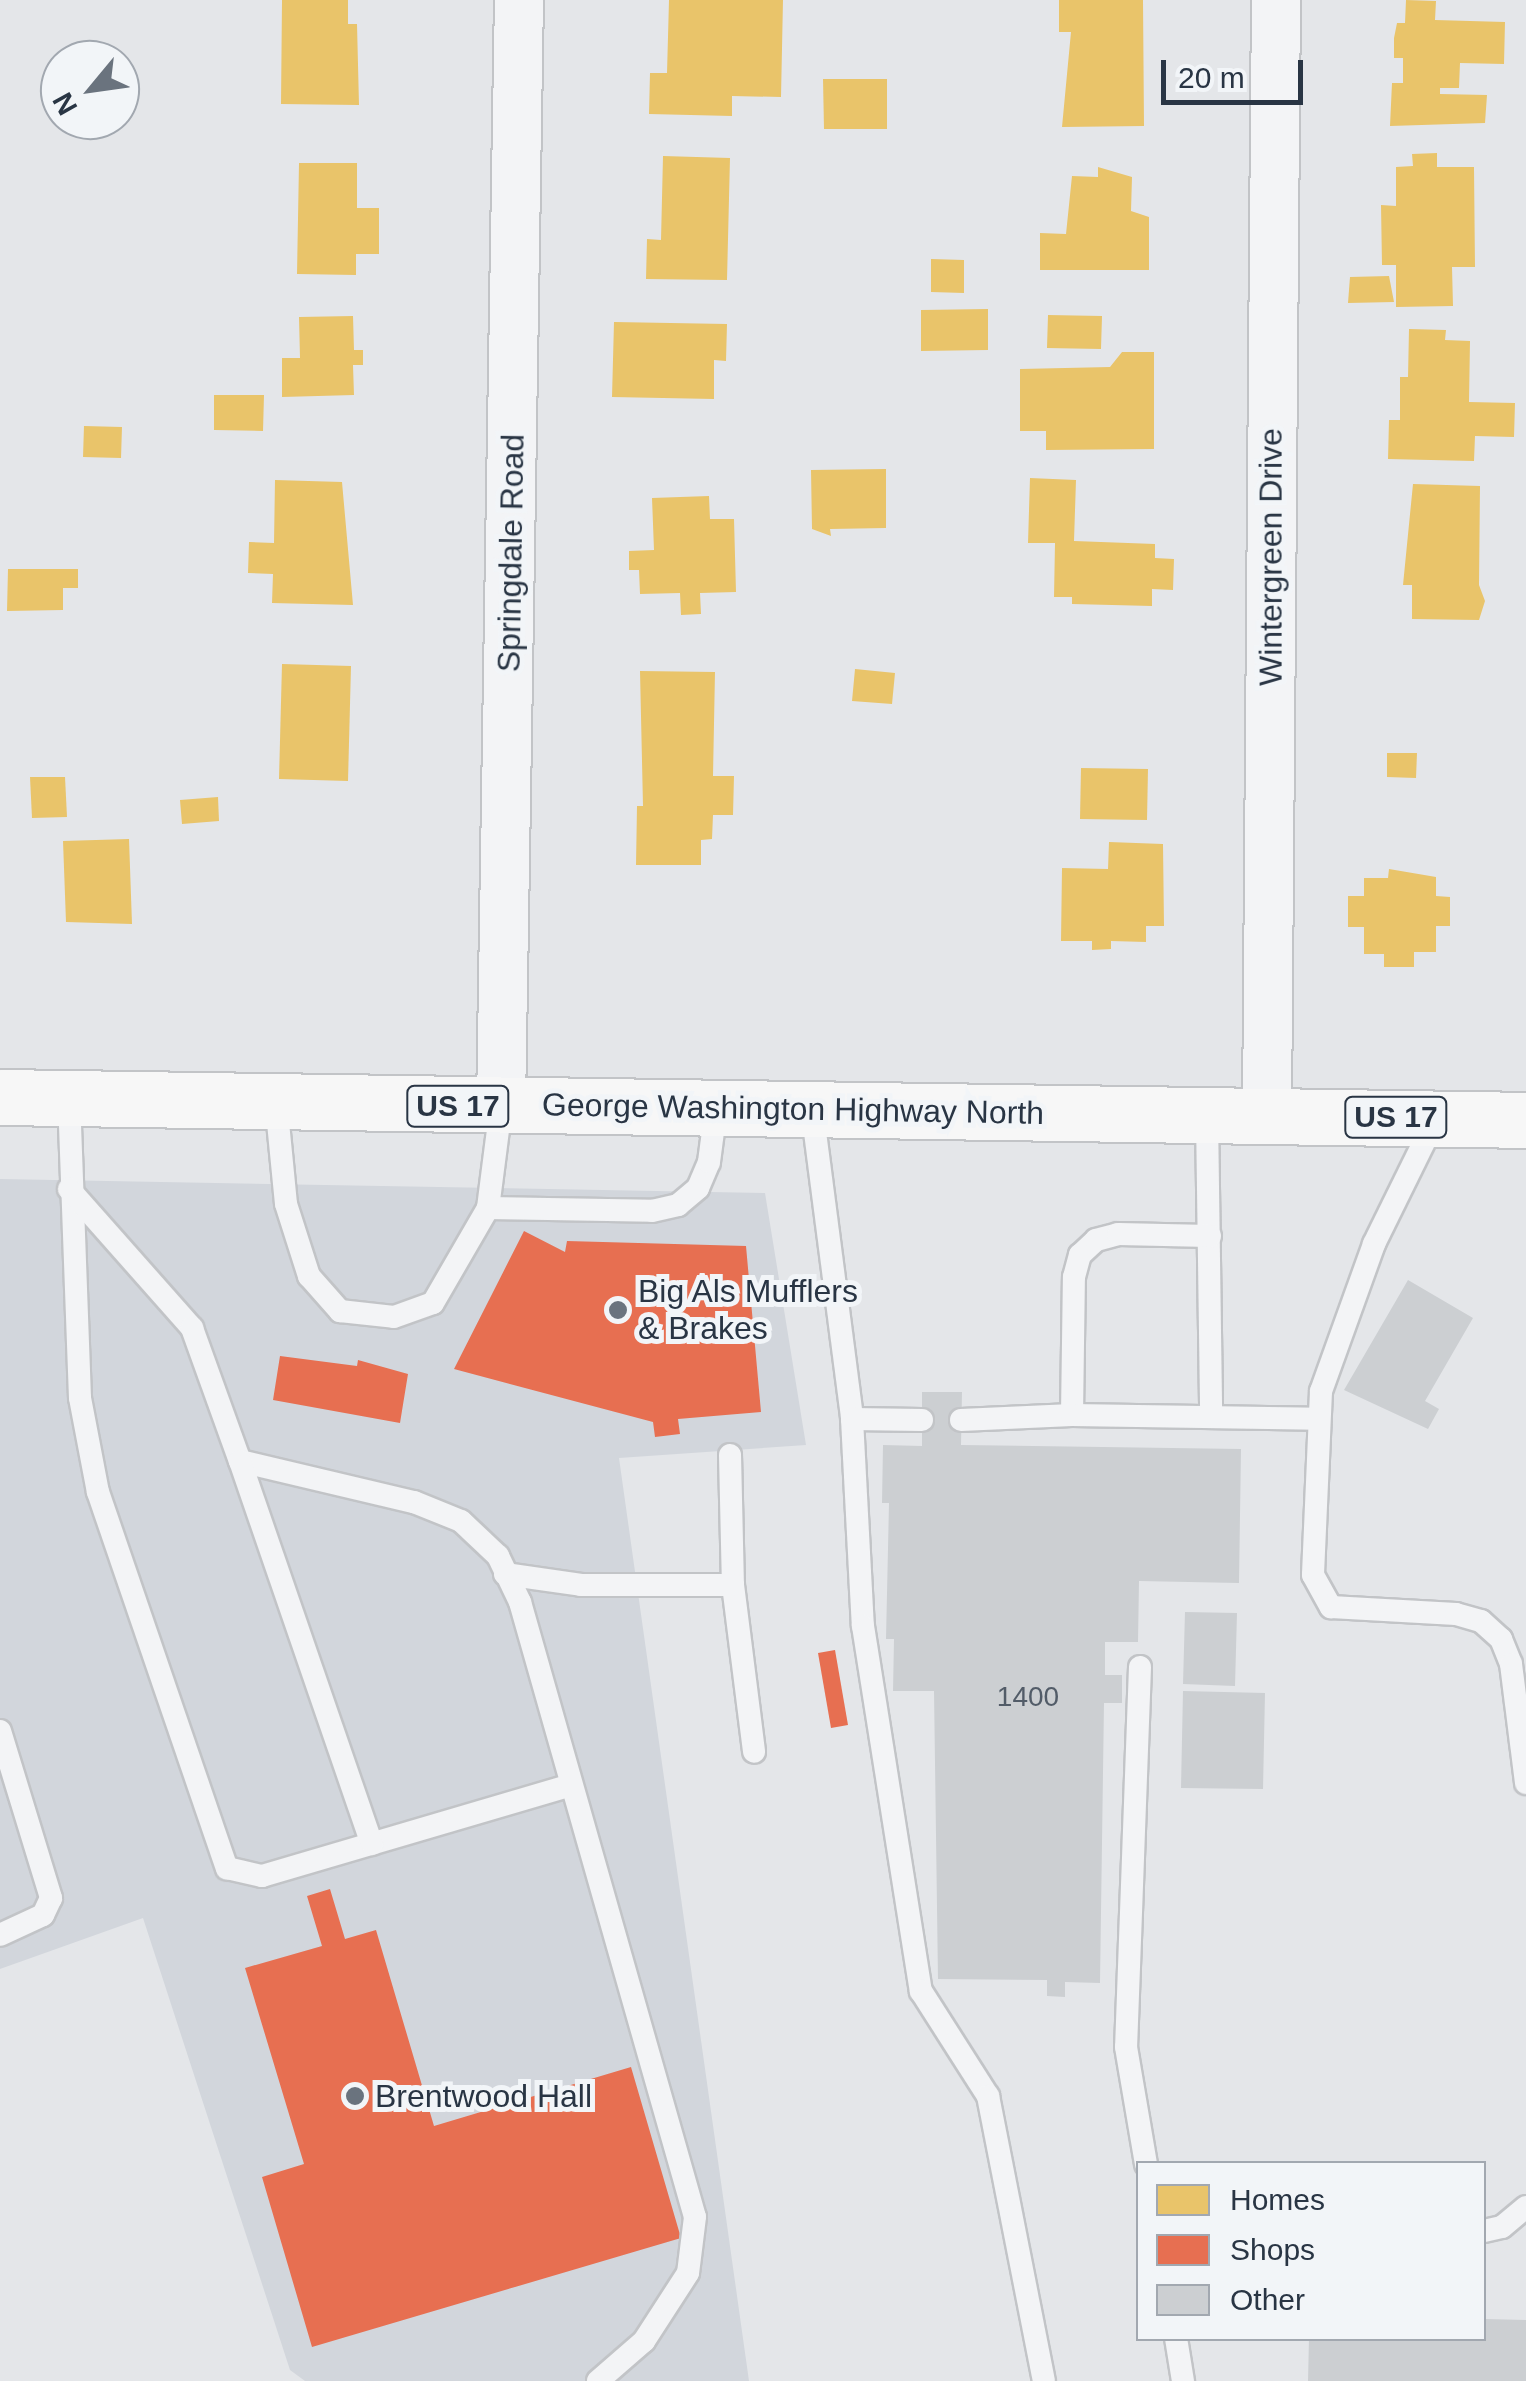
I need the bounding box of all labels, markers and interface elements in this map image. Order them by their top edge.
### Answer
north arrow [40,40,140,140]
scale bar [1166,40,1308,102]
text: 20 m [1178,61,1245,94]
text: N [47,87,84,120]
street label: Wintergreen Drive [1252,428,1290,686]
street label: Springdale Road [490,433,532,673]
road number: US 17 [406,1081,510,1131]
street label: George Washington Highway North [542,1085,1044,1133]
road number: US 17 [1344,1092,1448,1142]
place label: Big Als Mufflers & Brakes [638,1273,860,1348]
marker: Big Als Mufflers & Brakes [607,1299,629,1321]
house number: 1400 [997,1680,1059,1714]
place label: Brentwood Hall [375,2077,592,2115]
marker: Brentwood Hall [344,2085,366,2107]
legend [1136,2161,1486,2341]
text: Homes [1230,2183,1325,2216]
text: Shops [1230,2233,1315,2266]
text: Other [1230,2283,1305,2316]

